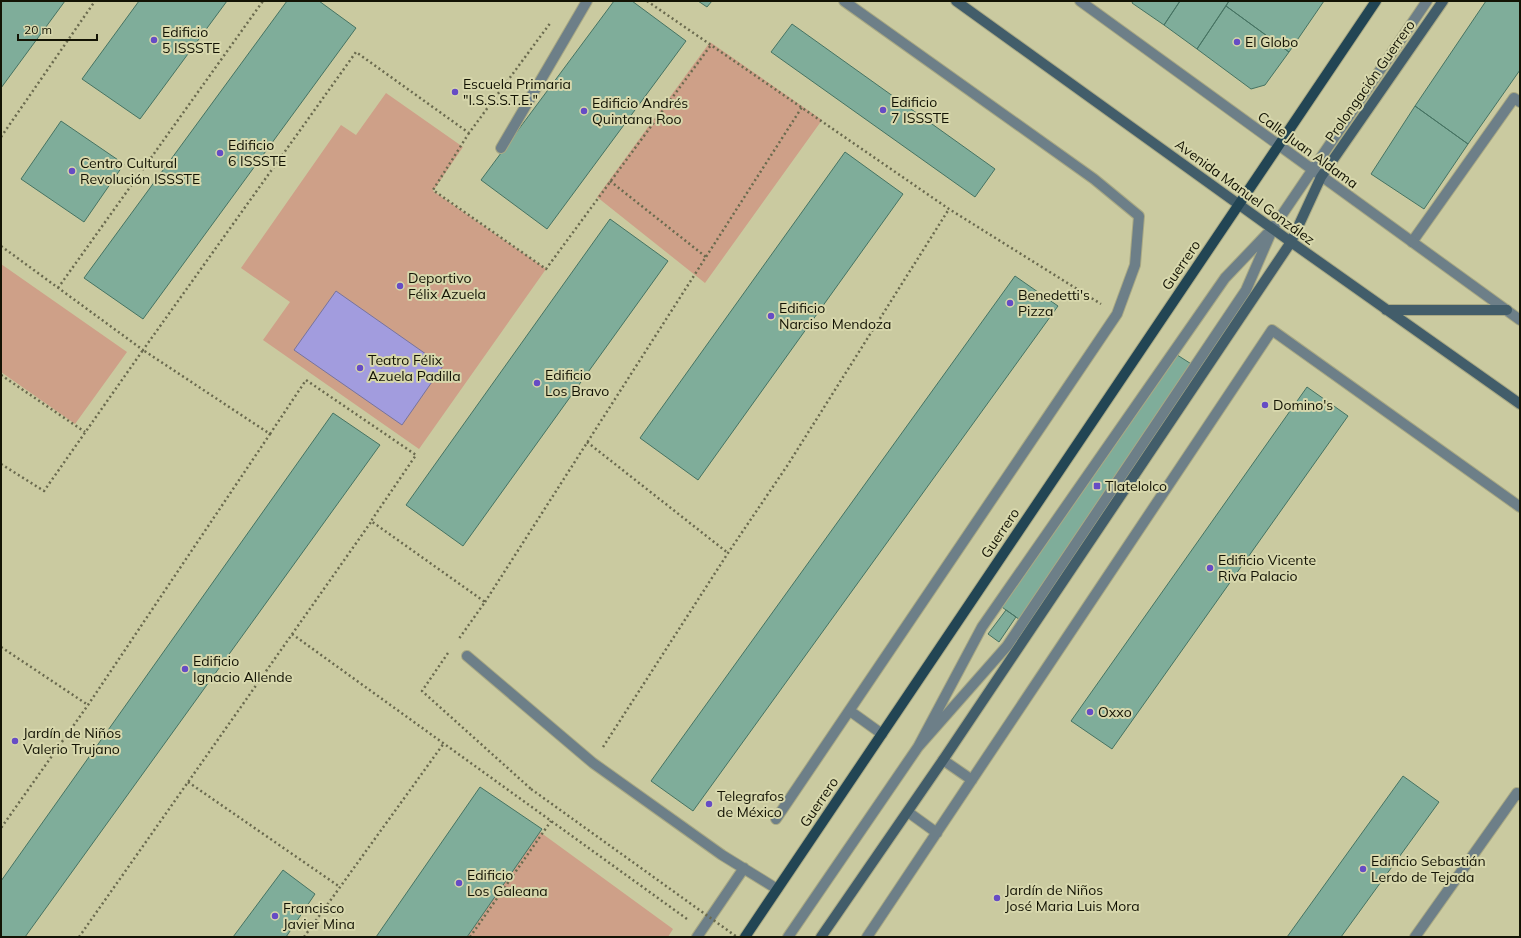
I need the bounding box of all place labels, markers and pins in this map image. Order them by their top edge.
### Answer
place label: Edificio 5 ISSSTE [162,23,220,57]
place label: El Globo [1245,33,1298,51]
marker: Edificio 5 ISSSTE [149,35,159,45]
marker: El Globo [1232,37,1242,47]
place label: Escuela Primaria "I.S.S.S.T.E." [463,75,571,109]
marker: Escuela Primaria "I.S.S.S.T.E." [450,87,460,97]
place label: Edificio 7 ISSSTE [891,93,949,127]
place label: Edificio Andrés Quintana Roo [592,94,688,128]
marker: Edificio 7 ISSSTE [878,105,888,115]
marker: Edificio Andrés Quintana Roo [579,106,589,116]
place label: Edificio 6 ISSSTE [228,136,286,170]
marker: Edificio 6 ISSSTE [215,148,225,158]
place label: Centro Cultural Revolución ISSSTE [80,154,200,188]
marker: Centro Cultural Revolución ISSSTE [67,166,77,176]
place label: Deportivo Félix Azuela [408,269,486,303]
marker: Deportivo Félix Azuela [395,281,405,291]
place label: Benedetti's Pizza [1018,286,1090,320]
marker: Benedetti's Pizza [1005,298,1015,308]
place label: Edificio Narciso Mendoza [779,299,891,333]
marker: Edificio Narciso Mendoza [766,311,776,321]
place label: Teatro Félix Azuela Padilla [368,351,461,385]
marker: Teatro Félix Azuela Padilla [355,363,365,373]
place label: Edificio Los Bravo [545,366,609,400]
marker: Edificio Los Bravo [532,378,542,388]
place label: Domino's [1273,396,1333,414]
marker: Domino's [1260,400,1270,410]
place label: Tlatelolco [1105,477,1167,495]
marker: Tlatelolco [1092,481,1102,491]
place label: Edificio Vicente Riva Palacio [1218,551,1316,585]
marker: Edificio Vicente Riva Palacio [1205,563,1215,573]
place label: Edificio Ignacio Allende [193,652,292,686]
marker: Edificio Ignacio Allende [180,664,190,674]
place label: Oxxo [1098,703,1132,721]
marker: Oxxo [1085,707,1095,717]
place label: Jardín de Niños Valerio Trujano [23,724,121,758]
marker: Jardín de Niños Valerio Trujano [10,736,20,746]
place label: Telegrafos de México [717,787,784,821]
marker: Telegrafos de México [704,799,714,809]
place label: Edificio Sebastián Lerdo de Tejada [1371,852,1486,886]
marker: Edificio Sebastián Lerdo de Tejada [1358,864,1368,874]
place label: Edificio Los Galeana [467,866,548,900]
marker: Edificio Los Galeana [454,878,464,888]
place label: Jardín de Niños José Maria Luis Mora [1005,881,1140,915]
marker: Jardín de Niños José Maria Luis Mora [992,893,1002,903]
place label: Francisco Javier Mina [283,899,355,933]
marker: Francisco Javier Mina [270,911,280,921]

